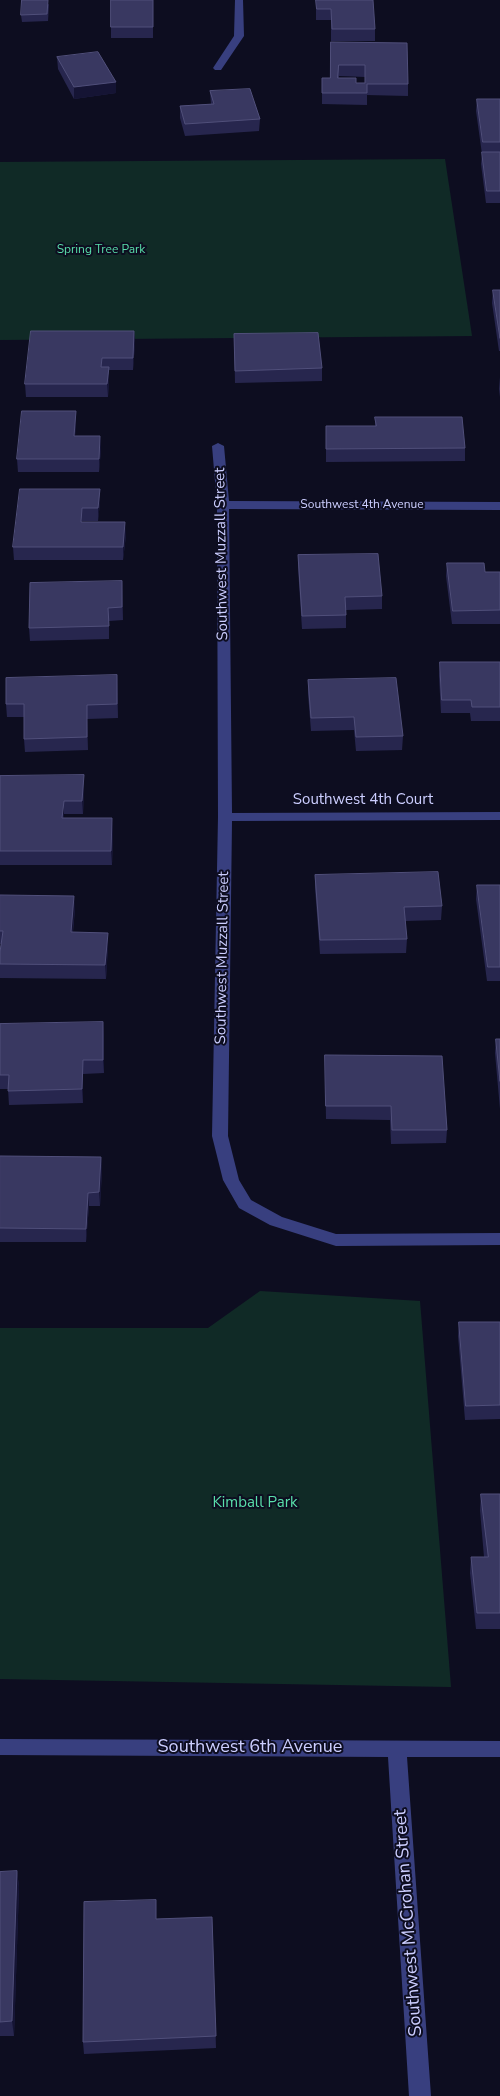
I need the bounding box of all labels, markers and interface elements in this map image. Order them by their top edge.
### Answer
park label: Spring Tree Park [57,243,145,257]
street label: Southwest Muzzall Street [211,467,233,641]
street label: Southwest 4th Avenue [300,498,424,512]
street label: Southwest 4th Court [293,791,433,809]
street label: Southwest Muzzall Street [212,871,234,1045]
park label: Kimball Park [212,1494,298,1512]
street label: Southwest 6th Avenue [158,1737,342,1759]
street label: Southwest McCrohan Street [390,1809,428,2037]

